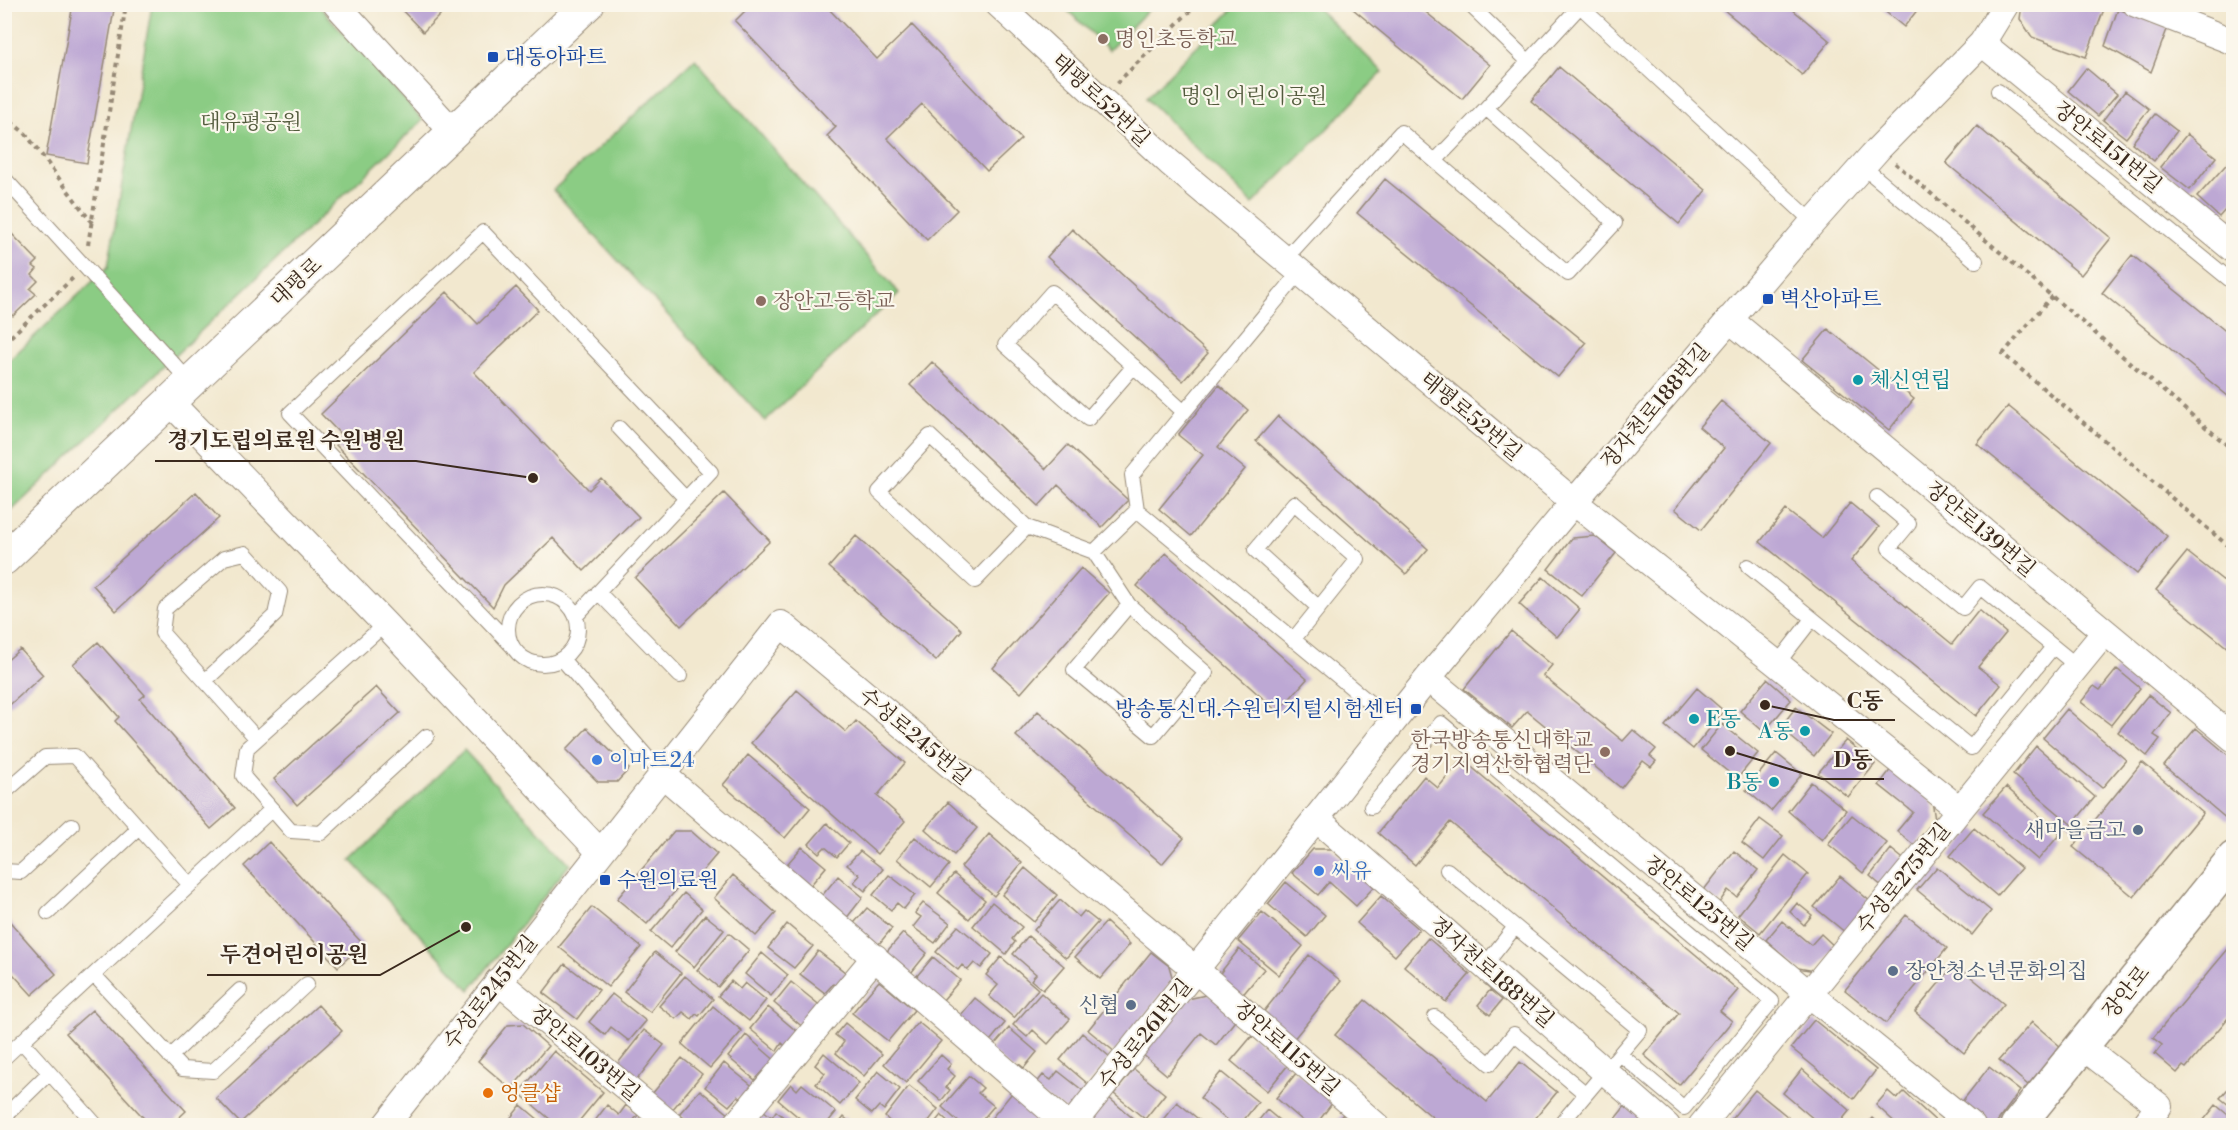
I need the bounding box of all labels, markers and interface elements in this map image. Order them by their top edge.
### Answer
place label: 명인초등학교 [1115,27,1237,53]
marker: 명인초등학교 [1096,32,1110,46]
place label: 대동아파트 [505,45,606,71]
street label: 태평로52번길 [1046,49,1155,153]
marker: 대동아파트 [486,50,500,64]
park label: 명인 어린이공원 [1181,84,1327,110]
street label: 장안로151번길 [2048,96,2166,199]
park label: 대유평공원 [200,110,302,136]
street label: 대평로 [266,252,328,313]
place label: 벽산아파트 [1780,287,1881,313]
place label: 장안고등학교 [773,289,895,315]
marker: 벽산아파트 [1761,292,1775,306]
marker: 장안고등학교 [754,294,768,308]
street label: 정자천로188번길 [1596,338,1716,475]
street label: 태평로52번길 [1414,367,1527,467]
place label: 체신연립 [1870,368,1951,394]
marker: 체신연립 [1851,373,1865,387]
callout: 경기도립의료원 수원병원 [155,421,416,461]
text: 경기도립의료원 수원병원 [167,428,405,455]
street label: 장안로139번길 [1920,476,2040,583]
callout: C동 [1834,680,1895,720]
street label: 수성로245번길 [853,683,975,791]
text: C동 [1847,688,1883,715]
place label: 방송통신대.수원디지털시험센터 [1115,697,1404,723]
marker: 방송통신대.수원디지털시험센터 [1409,702,1423,716]
place label: E동 [1706,707,1741,733]
marker: E동 [1687,712,1701,726]
place label: A동 [1757,719,1793,745]
marker: A동 [1798,724,1812,738]
place label: 한국방송통신대학교 경기지역산학협력단 [1410,728,1594,778]
callout: D동 [1822,739,1884,779]
marker: 한국방송통신대학교 경기지역산학협력단 [1598,745,1612,759]
text: D동 [1834,747,1872,774]
place label: 이마트24 [609,748,695,774]
marker: 이마트24 [590,753,604,767]
place label: B동 [1726,770,1762,796]
marker: B동 [1767,775,1781,789]
street label: 수성로275번길 [1851,818,1956,939]
place label: 새마을금고 [2025,818,2126,844]
marker: 새마을금고 [2131,823,2145,837]
street label: 장안로125번길 [1639,851,1758,957]
place label: 씨유 [1331,859,1372,885]
marker: 씨유 [1312,864,1326,878]
place label: 수원의료원 [617,868,718,894]
marker: 수원의료원 [598,873,612,887]
street label: 정자천로188번길 [1424,912,1559,1034]
street label: 수성로245번길 [438,930,543,1055]
callout: 두견어린이공원 [207,935,380,975]
text: 두견어린이공원 [220,942,368,969]
place label: 장안청소년문화의집 [1905,959,2088,985]
street label: 장안로 [2098,961,2156,1024]
marker: 장안청소년문화의집 [1886,964,1900,978]
street label: 수성로261번길 [1093,974,1198,1095]
place label: 신협 [1078,993,1119,1019]
street label: 장안로115번길 [1228,996,1345,1102]
marker: 신협 [1124,998,1138,1012]
street label: 장안로103번길 [524,1000,645,1107]
place label: 엉클샵 [500,1081,562,1107]
marker: 엉클샵 [481,1086,495,1100]

